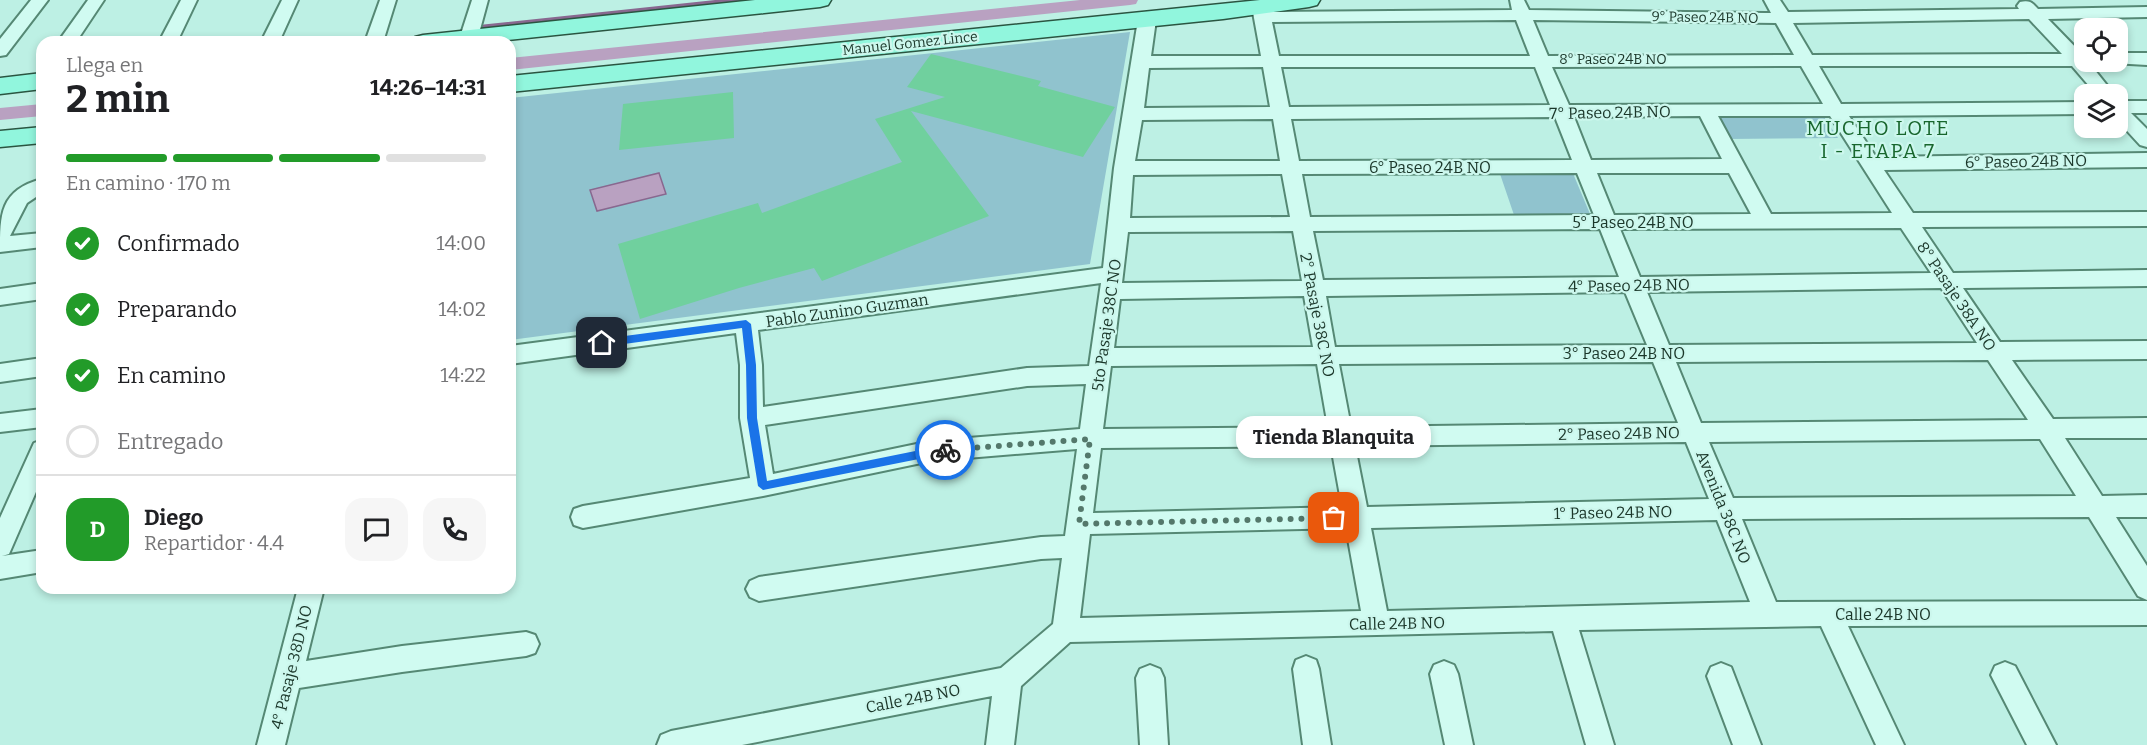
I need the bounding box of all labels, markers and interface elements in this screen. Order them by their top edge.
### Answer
street label: 9° Paseo 24B NO [1651,8,1759,27]
map controls [2074,18,2128,138]
button: locate [2074,18,2128,72]
street label: Manuel Gomez Lince [842,28,979,59]
street label: 8° Paseo 24B NO [1559,51,1667,68]
text: Llega en [66,53,143,77]
text: 14:26–14:31 [370,74,486,101]
text: 2 min [66,76,170,122]
button: layers [2074,84,2128,138]
street label: 7° Paseo 24B NO [1549,102,1671,123]
district label: MUCHO LOTE I - ETAPA 7 [1806,116,1950,163]
street label: 6° Paseo 24B NO [1965,151,2087,172]
street label: 6° Paseo 24B NO [1369,158,1491,177]
text: En camino · 170 m [66,171,231,195]
street label: 5° Paseo 24B NO [1572,213,1694,232]
icon: check [66,227,99,260]
text: Confirmado [117,230,240,257]
text: 14:00 [436,231,486,255]
street label: 8° Pasaje 38A NO [1913,238,2000,355]
street label: 2° Pasaje 38C NO [1296,251,1339,379]
street label: 5to Pasaje 38C NO [1088,258,1125,393]
street label: 4° Paseo 24B NO [1568,275,1690,296]
street label: Pablo Zunino Guzman [764,290,930,331]
icon: check [66,293,99,326]
text: Preparando [117,296,237,323]
text: 14:02 [438,297,486,321]
pin [576,317,627,368]
icon: home [585,326,618,359]
street label: 3° Paseo 24B NO [1563,344,1685,363]
icon: check [66,359,99,392]
text: En camino [117,362,226,389]
text: 14:22 [440,363,486,387]
callout: Tienda Blanquita [1236,416,1432,458]
courier [915,420,975,480]
street label: 2° Paseo 24B NO [1558,423,1680,444]
text: Tienda Blanquita [1253,425,1414,449]
text: Entregado [117,428,223,455]
icon: bike [929,434,962,467]
street label: Avenida 38C NO [1692,448,1755,566]
pin [1308,492,1359,543]
button: chat [345,498,408,561]
button: phone [423,498,486,561]
icon: bag [1317,501,1350,534]
street label: 1° Paseo 24B NO [1553,502,1673,523]
text: Diego [144,504,203,531]
text: D [90,516,105,543]
text: Repartidor · 4.4 [144,531,284,555]
street label: 4° Pasaje 38D NO [267,603,316,731]
street label: Calle 24B NO [1835,605,1931,624]
street label: Calle 24B NO [1349,613,1445,634]
street label: Calle 24B NO [864,680,962,717]

